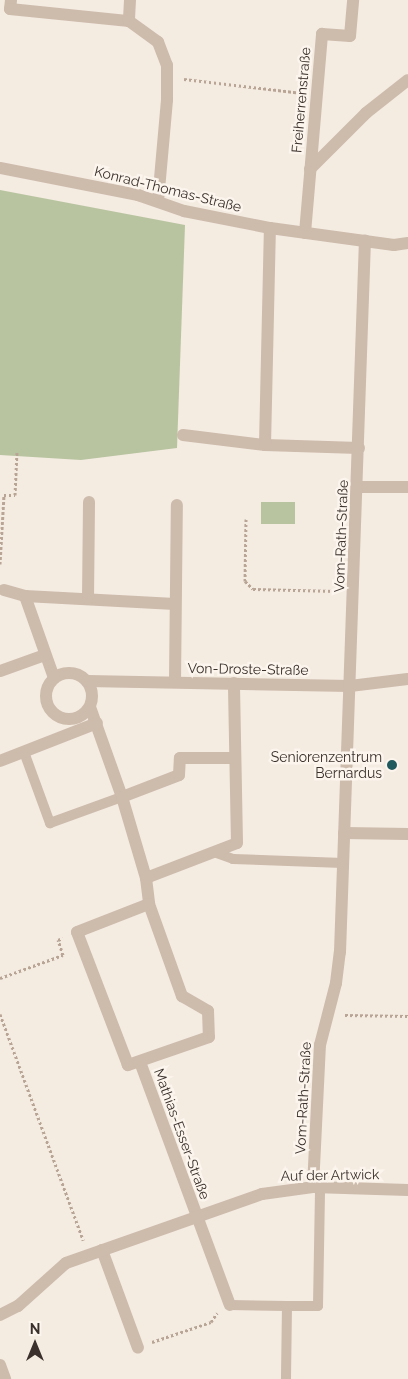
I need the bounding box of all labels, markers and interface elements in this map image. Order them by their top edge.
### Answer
street label: Freiherrenstraße [288,47,314,153]
street label: Konrad-Thomas-Straße [93,163,243,215]
street label: Vom-Rath-Straße [331,479,351,593]
street label: Von-Droste-Straße [187,660,309,678]
place label: Seniorenzentrum Bernardus [271,749,382,782]
marker: Seniorenzentrum Bernardus [386,759,398,771]
street label: Vom-Rath-Straße [292,1041,314,1155]
street label: Mathias-Esser-Straße [150,1066,214,1202]
street label: Auf der Artwick [280,1166,380,1184]
north arrow [10,1319,60,1369]
text: N [30,1321,40,1337]

